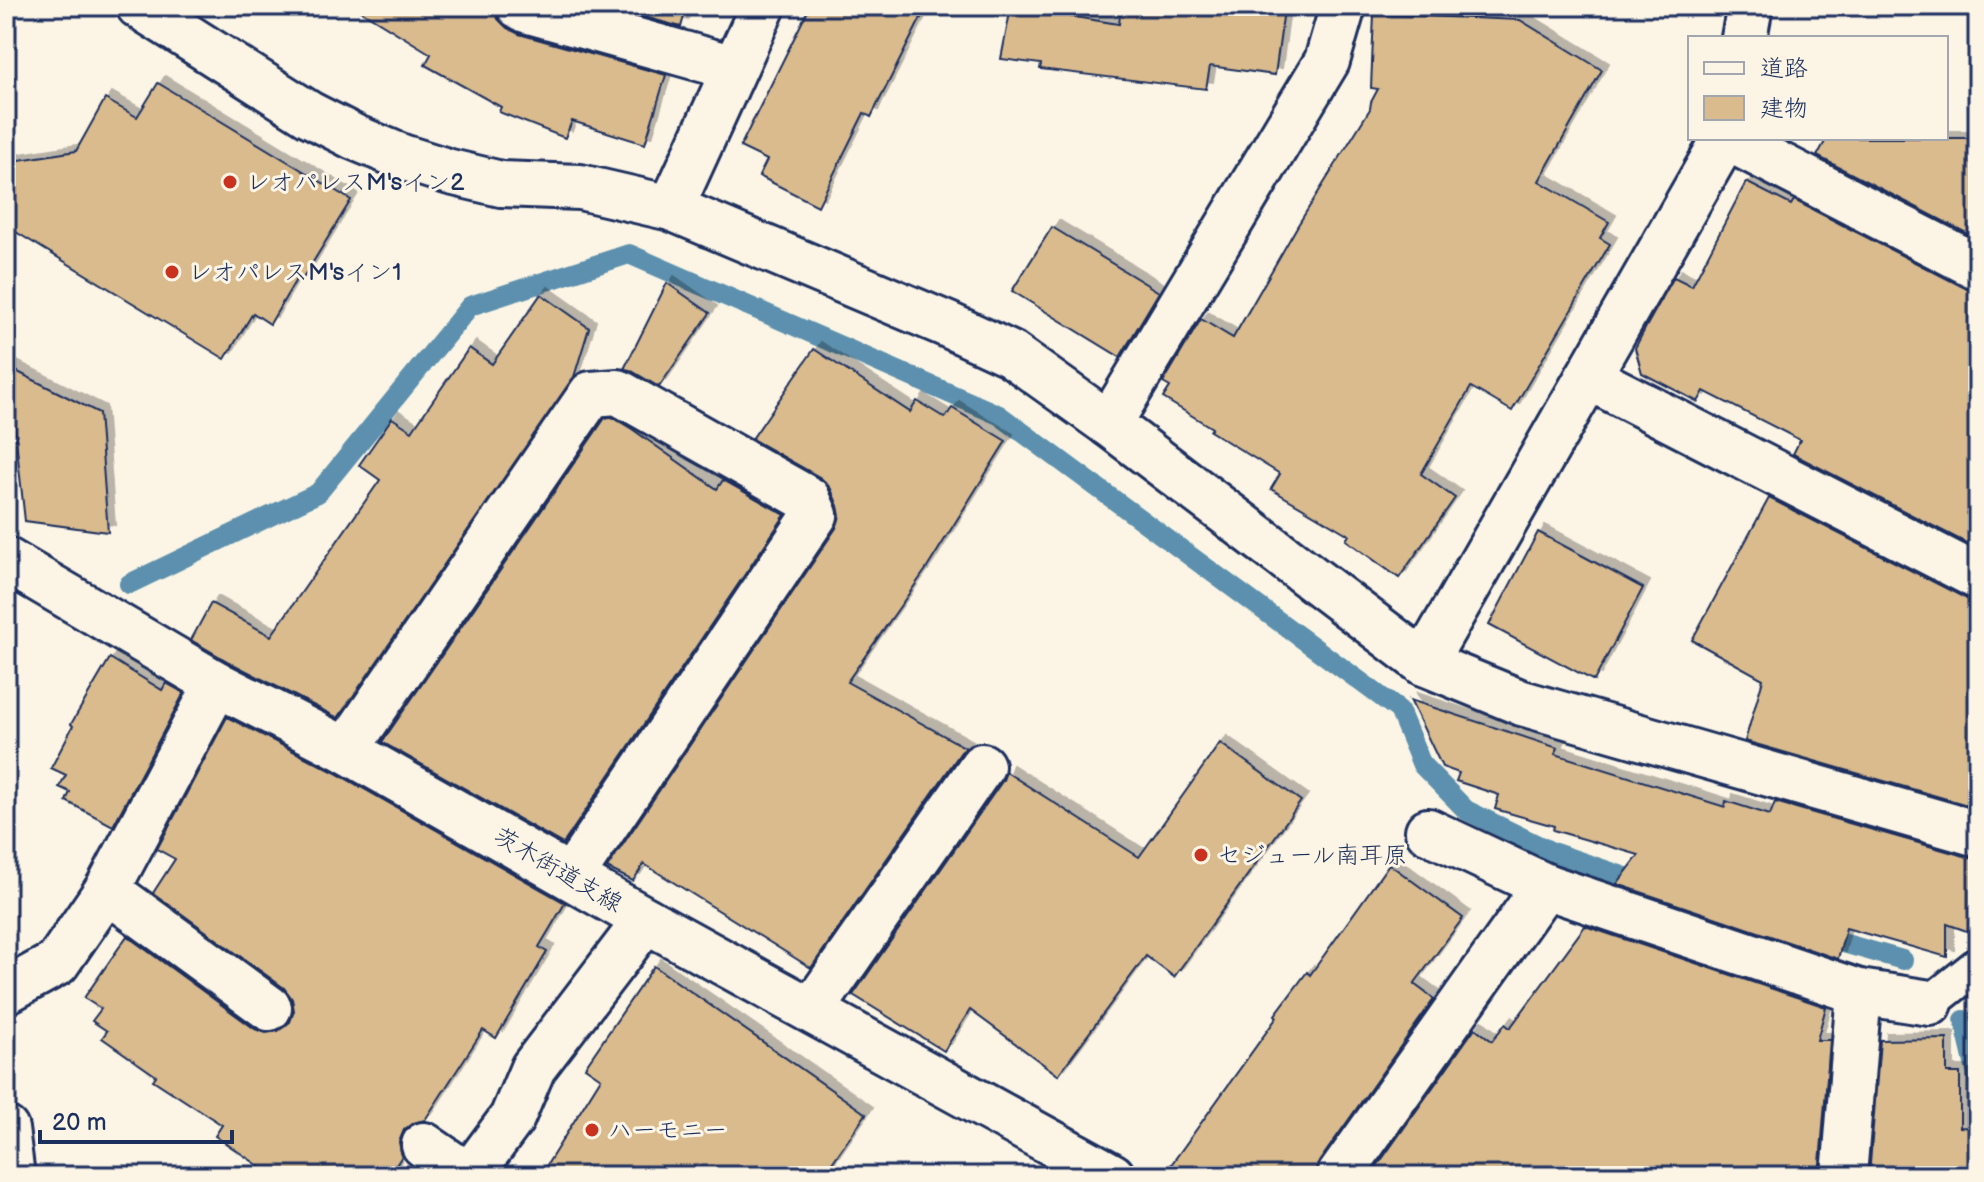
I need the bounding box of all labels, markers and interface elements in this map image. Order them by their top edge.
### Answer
legend [1688,36,1948,140]
text: 道路 [1760,54,1808,83]
text: 建物 [1760,94,1808,123]
place label: レオパレスM'sイン2 [246,168,465,197]
marker: レオパレスM'sイン2 [221,173,239,191]
place label: レオパレスM'sイン1 [188,258,402,287]
marker: レオパレスM'sイン1 [163,263,181,281]
street label: 茨木街道支線 [488,821,628,919]
place label: セジュール南耳原 [1217,841,1408,870]
marker: セジュール南耳原 [1192,846,1210,864]
scale bar [40,1094,232,1144]
text: 20 m [52,1108,107,1137]
place label: ハーモニー [608,1116,728,1145]
marker: ハーモニー [583,1121,601,1139]

